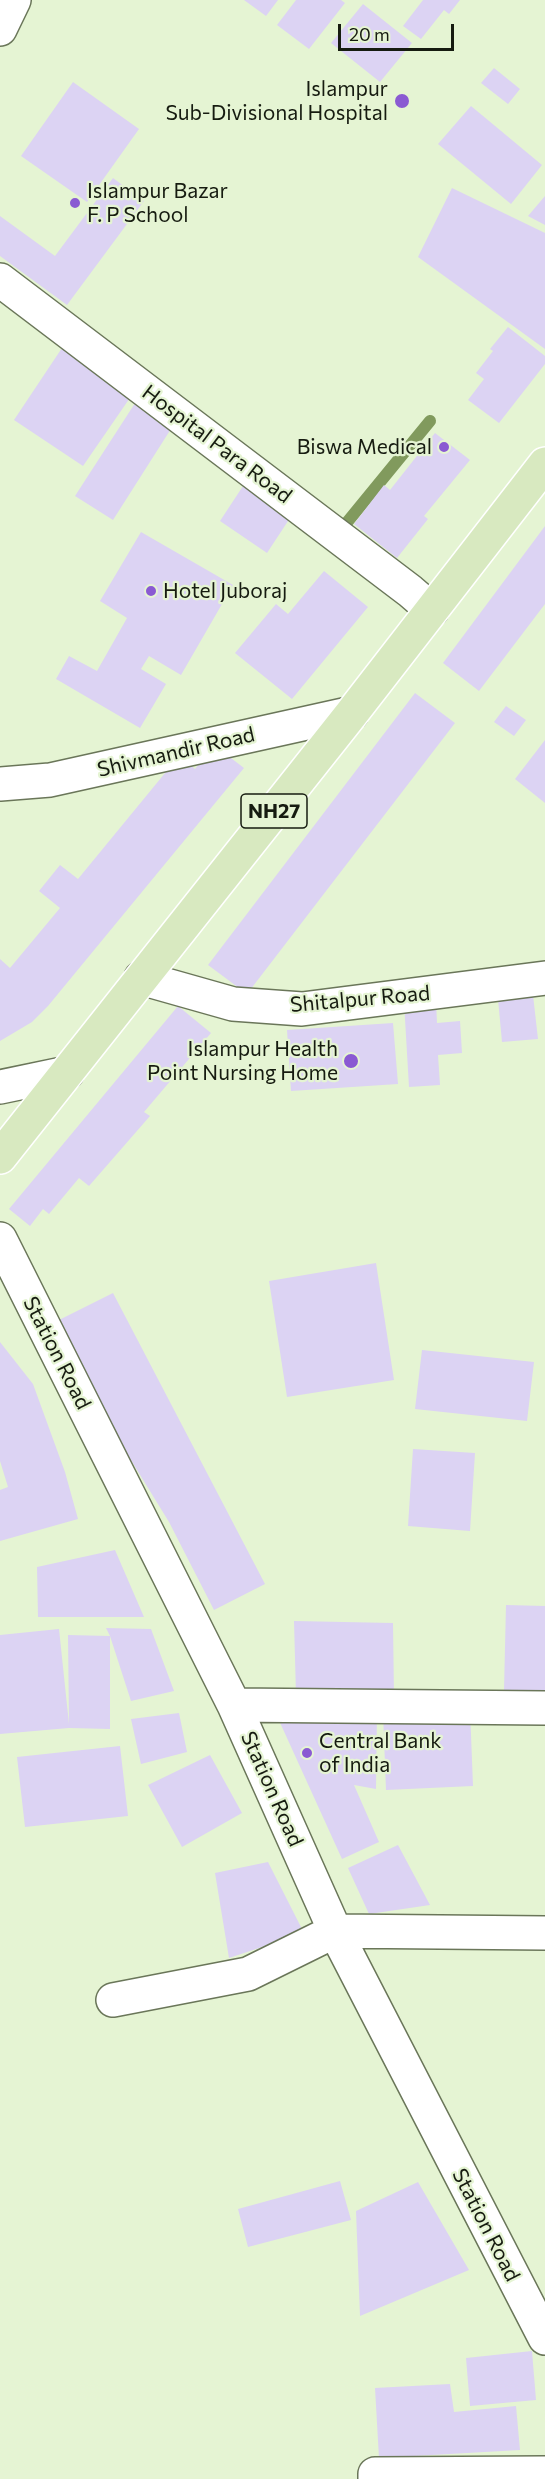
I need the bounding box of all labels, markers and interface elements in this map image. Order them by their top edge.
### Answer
scale bar [341,12,456,50]
text: 20 m [349,23,390,45]
place label: Islampur Sub-Divisional Hospital [165,76,388,126]
marker: Islampur Sub-Divisional Hospital [393,92,411,110]
place label: Islampur Bazar F. P School [87,178,228,228]
marker: Islampur Bazar F. P School [68,196,82,210]
street label: Hospital Para Road [137,380,297,508]
place label: Biswa Medical [297,434,432,460]
marker: Biswa Medical [437,440,451,454]
place label: Hotel Juboraj [163,578,287,604]
marker: Hotel Juboraj [144,584,158,598]
street label: Shivmandir Road [95,722,257,782]
road number: NH27 [241,794,307,828]
street label: Shitalpur Road [289,980,431,1018]
place label: Islampur Health Point Nursing Home [147,1036,338,1086]
marker: Islampur Health Point Nursing Home [342,1052,360,1070]
street label: Station Road [18,1292,96,1414]
street label: Station Road [235,1728,309,1850]
place label: Central Bank of India [319,1728,442,1778]
marker: Central Bank of India [300,1746,314,1760]
street label: Station Road [447,2164,525,2286]

